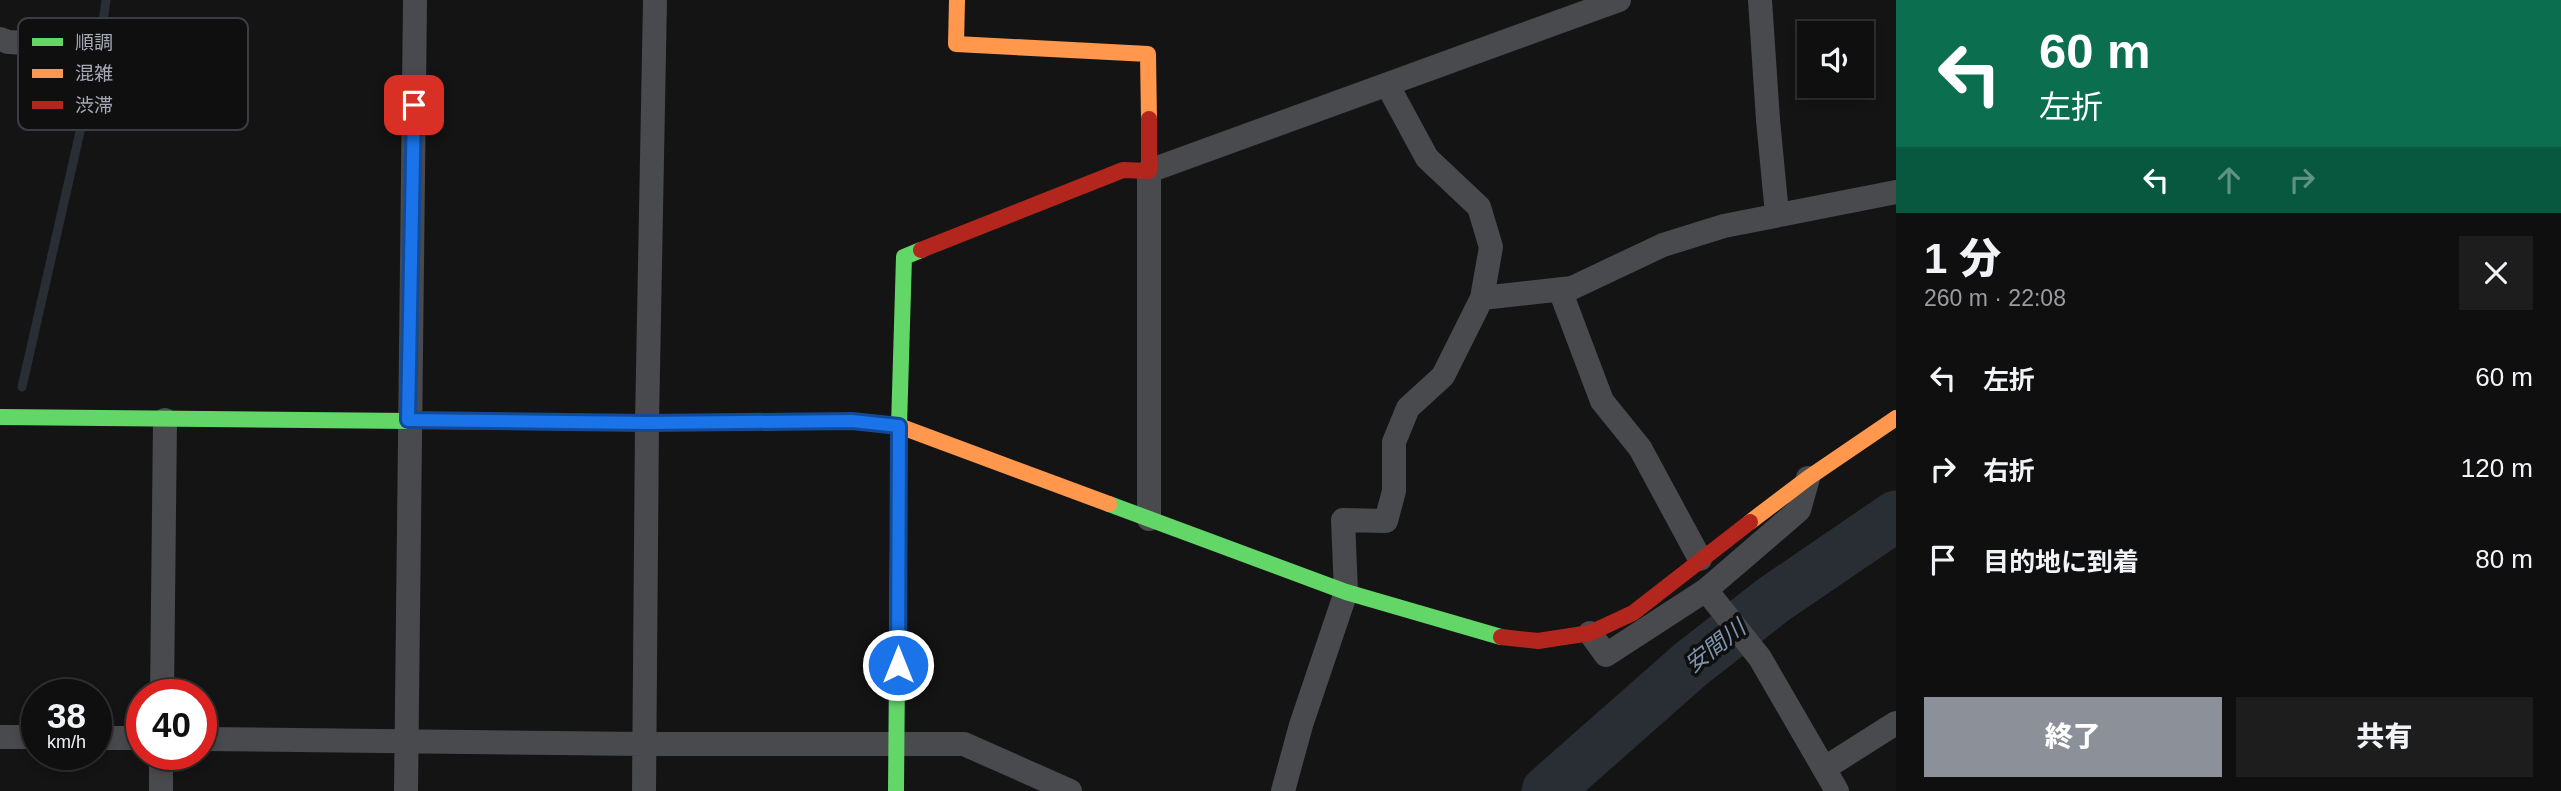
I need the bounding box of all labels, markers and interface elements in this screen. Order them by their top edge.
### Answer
legend [18,18,248,130]
map controls [1797,21,1874,98]
button: sound [1797,21,1874,98]
text: 60 m [2039,24,2151,78]
icon: left [1924,28,2015,119]
text: 順調 [75,32,113,53]
text: 混雑 [75,63,113,84]
pin [384,75,444,135]
icon: arrive [395,86,433,124]
text: 左折 [2039,89,2103,125]
text: 渋滞 [75,95,113,116]
icon: left [2137,161,2175,199]
icon: ahead [2210,161,2248,199]
icon: right [2283,161,2321,199]
text: 1 分 [1924,235,2001,282]
button: close [2459,236,2533,310]
text: 260 m · 22:08 [1924,285,2066,311]
icon: left [1924,359,1962,397]
text: 60 m [2475,362,2533,392]
text: 左折 [1983,365,2035,395]
icon: right [1924,450,1962,488]
text: 120 m [2461,453,2533,483]
text: 右折 [1983,456,2035,486]
icon: arrive [1924,541,1962,579]
text: 80 m [2475,544,2533,574]
text: 目的地に到着 [1983,547,2139,577]
water label: 安間川 [1680,613,1753,677]
position arrow [861,628,935,702]
speed limit sign: 40 [126,679,217,770]
text: 38 [47,696,86,735]
button: 終了 [1924,697,2222,777]
button: 共有 [2236,697,2533,777]
text: km/h [47,732,86,752]

